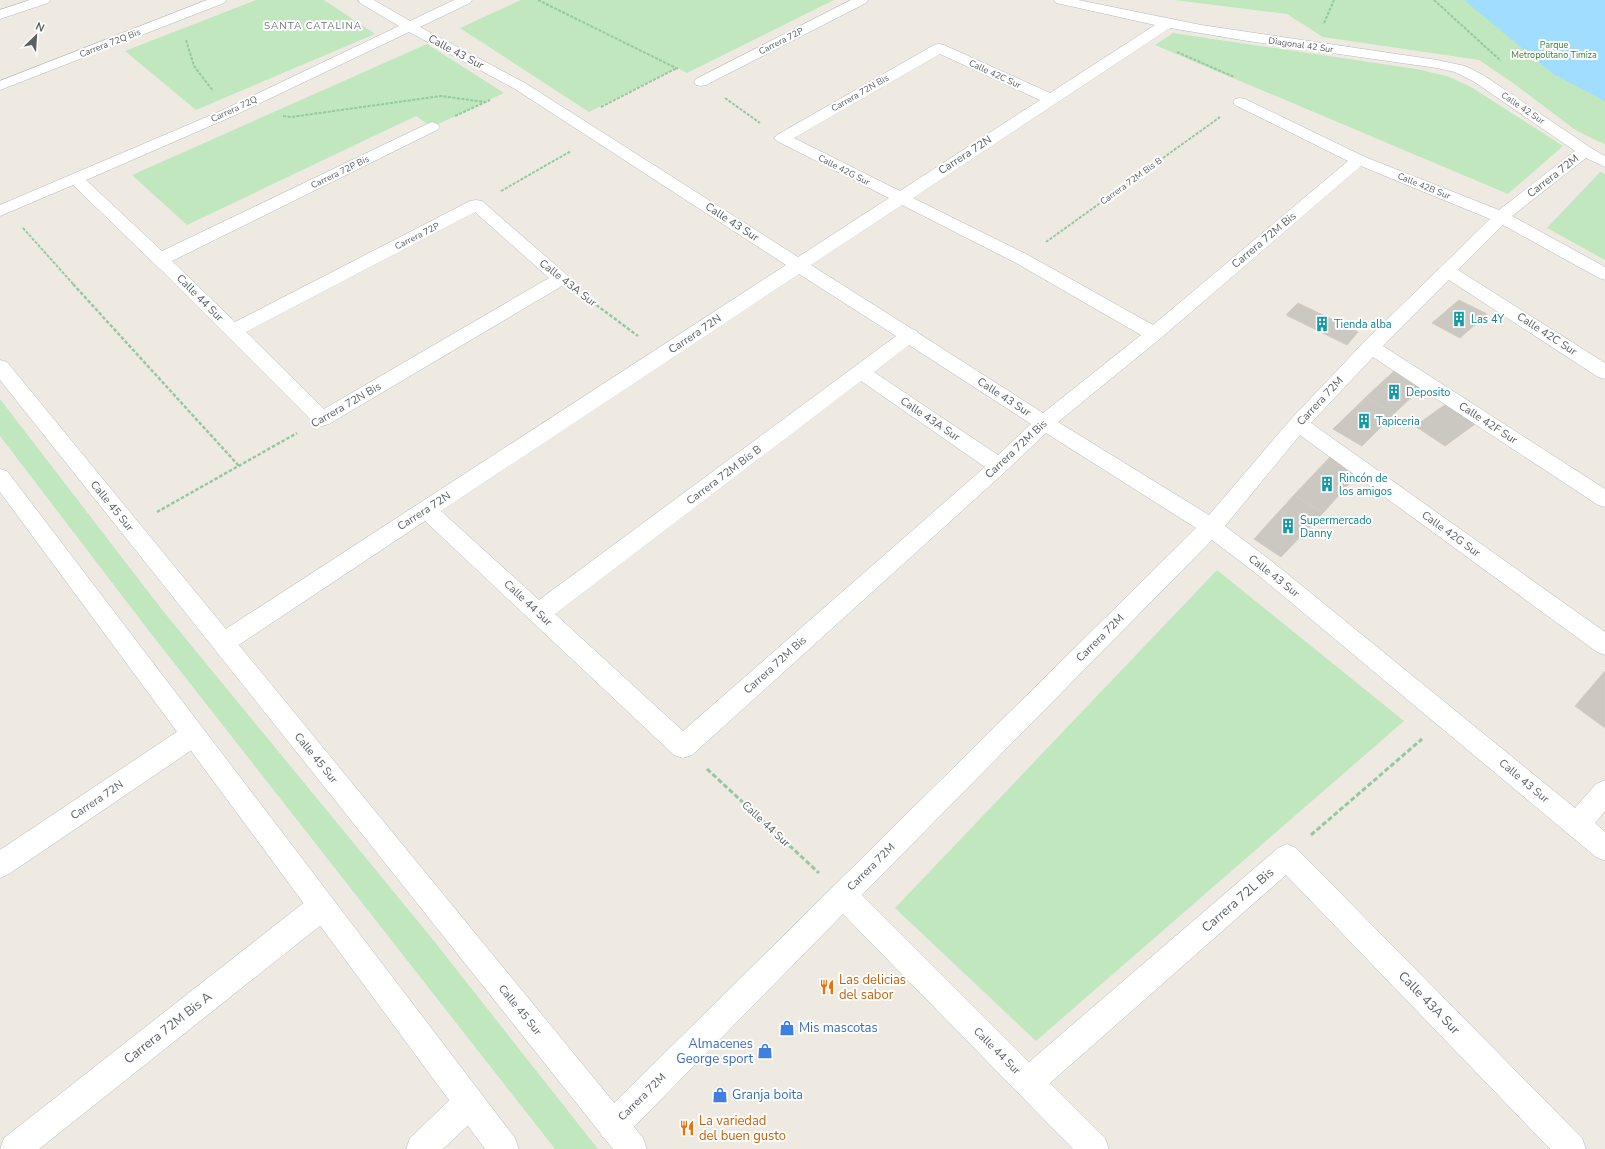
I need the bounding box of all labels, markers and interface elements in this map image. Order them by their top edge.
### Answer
north arrow [16,16,56,56]
text: N [33,19,47,36]
district label: SANTA CATALINA [264,19,362,33]
street label: Carrera 72P [757,24,806,57]
street label: Carrera 72Q Bis [78,26,142,60]
street label: Calle 43 Sur [426,31,487,73]
street label: Diagonal 42 Sur [1268,34,1335,56]
park label: Parque Metropolitano Timiza [1511,39,1597,61]
street label: Calle 42C Sur [967,57,1024,92]
street label: Carrera 72N Bis [829,72,891,114]
street label: Calle 42 Sur [1499,89,1548,127]
street label: Carrera 72Q [209,93,259,125]
street label: Carrera 72N [936,132,994,178]
street label: Carrera 72M [1524,151,1582,201]
street label: Calle 42G Sur [816,152,873,189]
street label: Carrera 72P Bis [309,153,371,191]
street label: Carrera 72M Bis B [1098,154,1164,208]
street label: Calle 42B Sur [1396,170,1453,202]
street label: Calle 43 Sur [702,199,762,245]
street label: Carrera 72M Bis [1229,209,1299,271]
street label: Carrera 72P [393,219,442,252]
street label: Calle 43A Sur [536,256,600,310]
street label: Calle 44 Sur [173,271,227,325]
street label: Calle 42C Sur [1514,309,1580,359]
building icon: Las 4Y [1450,310,1468,328]
street label: Carrera 72N [666,311,724,357]
place label: Las 4Y [1471,312,1505,327]
building icon: Tienda alba [1313,315,1331,333]
place label: Tienda alba [1334,317,1392,332]
street label: Carrera 72M [1293,373,1347,429]
street label: Calle 43 Sur [974,374,1034,420]
street label: Carrera 72N Bis [308,379,384,431]
building icon: Deposito [1385,383,1403,401]
place label: Deposito [1406,385,1450,400]
street label: Calle 43A Sur [897,393,963,445]
street label: Calle 42F Sur [1456,398,1520,448]
building icon: Tapiceria [1355,412,1373,430]
place label: Tapiceria [1376,414,1420,429]
street label: Carrera 72M Bis [982,416,1050,482]
street label: Carrera 72M Bis B [683,442,765,508]
place label: Rincón de los amigos [1339,471,1392,499]
building icon: Rincón de los amigos [1318,475,1336,493]
street label: Calle 45 Sur [87,478,137,535]
street label: Carrera 72N [395,488,453,534]
street label: Calle 42G Sur [1419,508,1483,560]
place label: Supermercado Danny [1300,513,1372,541]
building icon: Supermercado Danny [1279,517,1297,535]
street label: Calle 43 Sur [1245,551,1303,601]
street label: Calle 44 Sur [501,577,555,629]
street label: Carrera 72M [1073,611,1127,665]
street label: Carrera 72M Bis [740,633,810,697]
street label: Calle 45 Sur [291,730,341,787]
street label: Calle 43 Sur [1496,756,1552,806]
street label: Carrera 72N [68,777,126,823]
street label: Calle 44 Sur [739,798,793,850]
street label: Carrera 72M [844,840,898,894]
street label: Carrera 72L Bis [1198,864,1278,936]
street label: Calle 43A Sur [1394,967,1464,1039]
place label: Las delicias del sabor [839,971,906,1004]
restaurant icon: Las delicias del sabor [818,978,836,996]
street label: Calle 45 Sur [495,982,545,1039]
street label: Carrera 72M Bis A [120,988,216,1068]
shop icon: Mis mascotas [778,1019,796,1037]
place label: Mis mascotas [799,1019,878,1037]
street label: Calle 44 Sur [970,1024,1024,1078]
place label: Almacenes George sport [676,1035,753,1068]
shop icon: Almacenes George sport [756,1042,774,1060]
street label: Carrera 72M [615,1070,669,1124]
shop icon: Granja boita [711,1086,729,1104]
place label: Granja boita [732,1086,803,1104]
place label: La variedad del buen gusto [699,1112,786,1145]
restaurant icon: La variedad del buen gusto [678,1119,696,1137]

